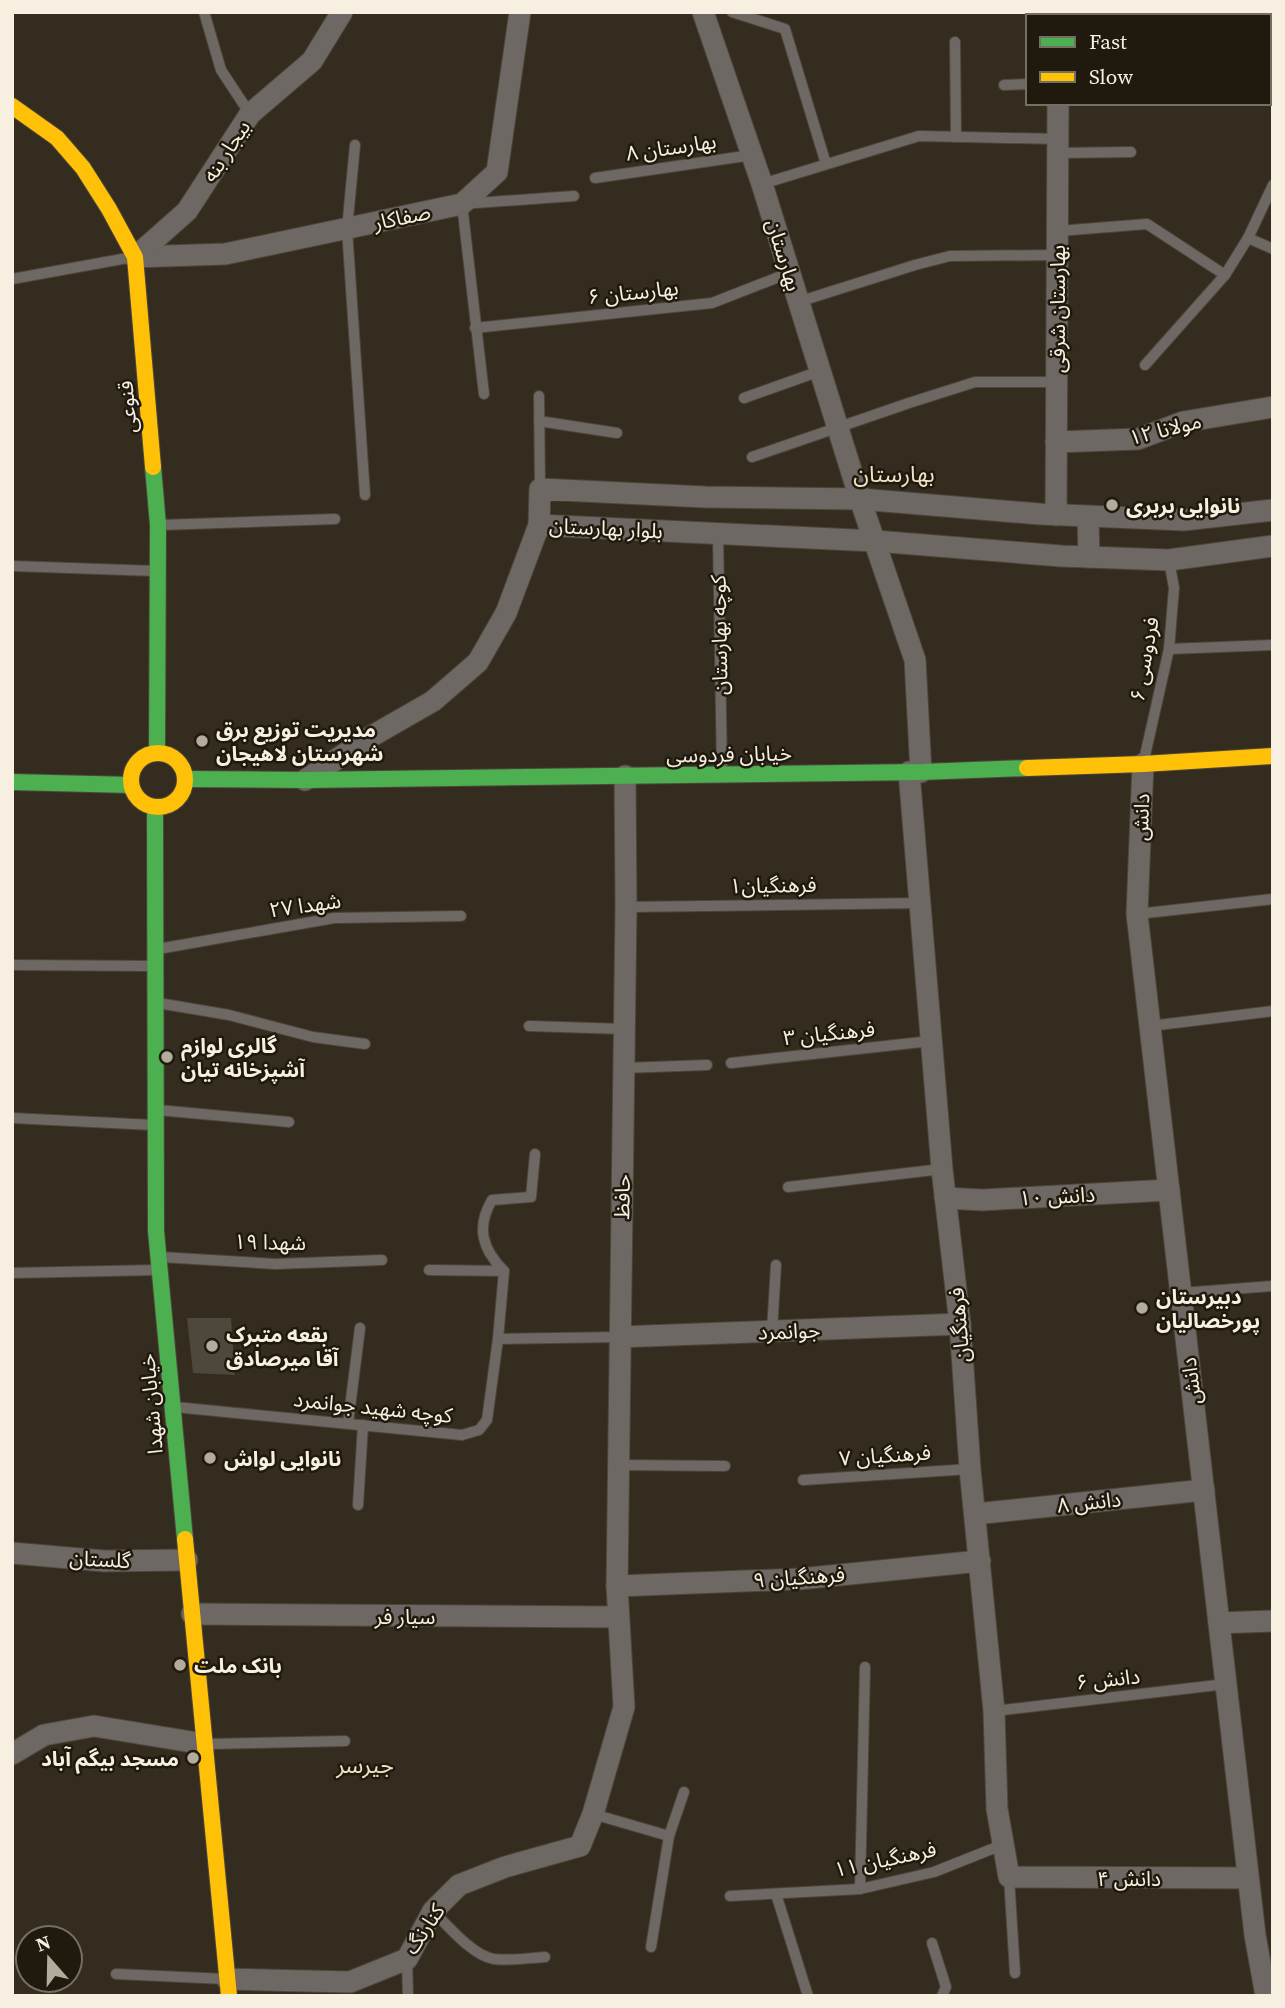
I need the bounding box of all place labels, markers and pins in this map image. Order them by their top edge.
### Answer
place label: نانوایی بربری [1126,491,1240,520]
marker: نانوایی بربری [1104,497,1120,513]
place label: مدیریت توزیع برق شهرستان لاهیجان [216,715,383,768]
marker: مدیریت توزیع برق شهرستان لاهیجان [194,733,210,749]
place label: گالری لوازم آشپزخانه تیان [181,1031,306,1084]
marker: گالری لوازم آشپزخانه تیان [159,1049,175,1065]
place label: دبیرستان پورخصالیان [1156,1282,1260,1335]
marker: دبیرستان پورخصالیان [1134,1300,1150,1316]
place label: بقعه متبرک آقا میرصادق [226,1320,340,1373]
marker: بقعه متبرک آقا میرصادق [204,1338,220,1354]
place label: نانوایی لواش [224,1444,341,1473]
marker: نانوایی لواش [202,1450,218,1466]
place label: بانک ملت [194,1651,282,1680]
marker: بانک ملت [172,1657,188,1673]
place label: مسجد بیگم آباد [41,1744,179,1774]
marker: مسجد بیگم آباد [185,1750,201,1766]

